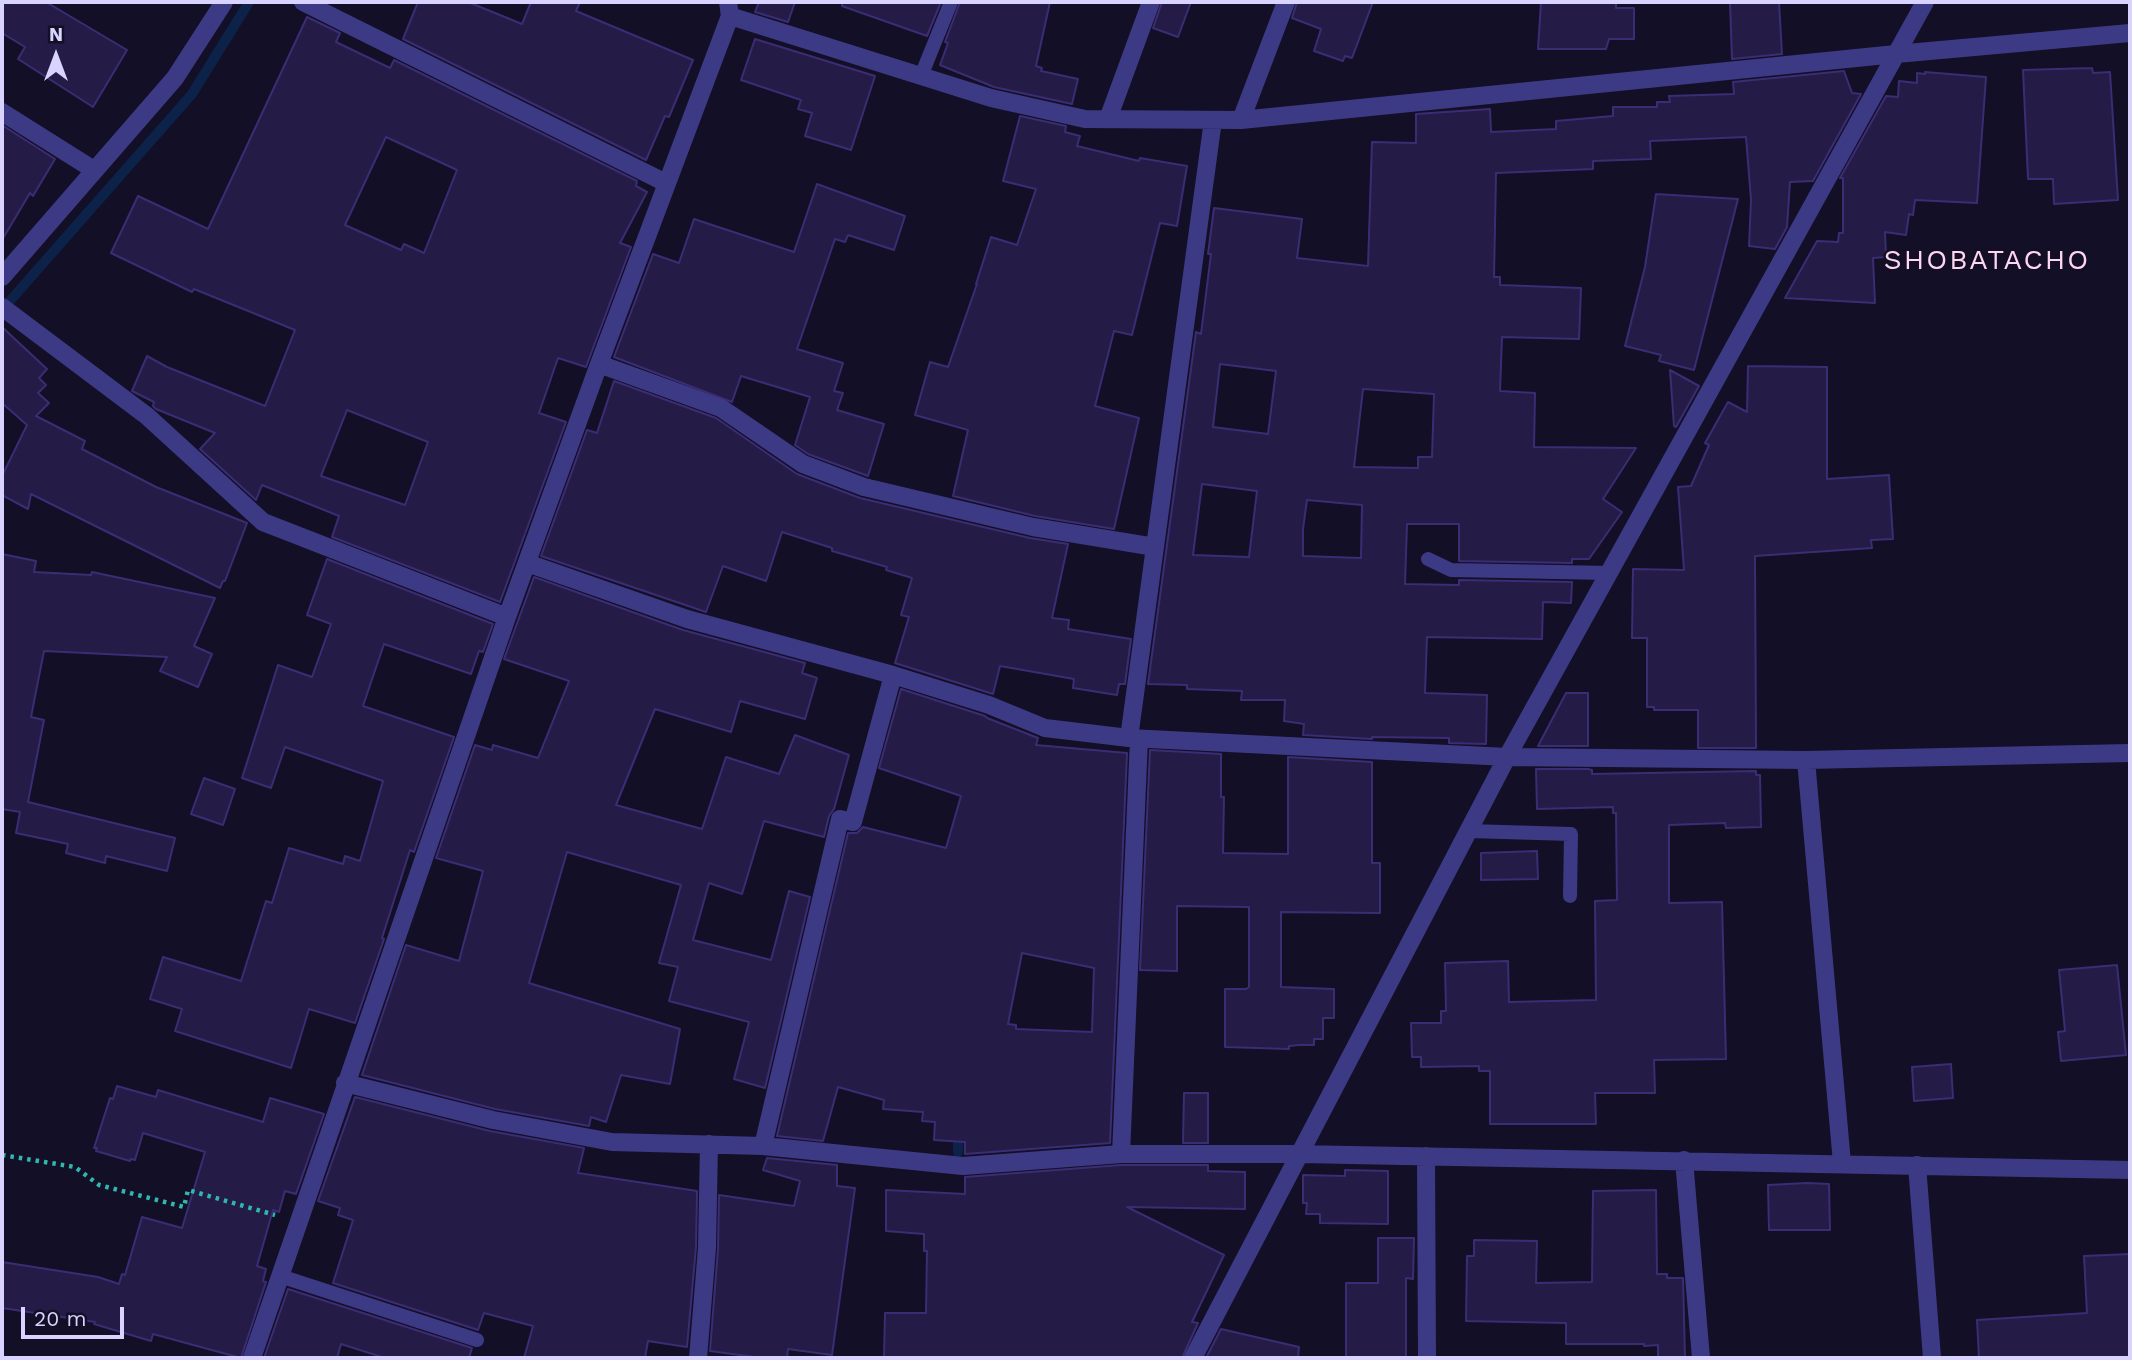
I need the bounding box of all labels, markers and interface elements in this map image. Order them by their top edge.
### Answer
north arrow [21,21,91,91]
text: N [49,23,63,46]
district label: SHOBATACHO [1885,244,2089,278]
scale bar [24,1294,128,1338]
text: 20 m [34,1306,86,1331]

